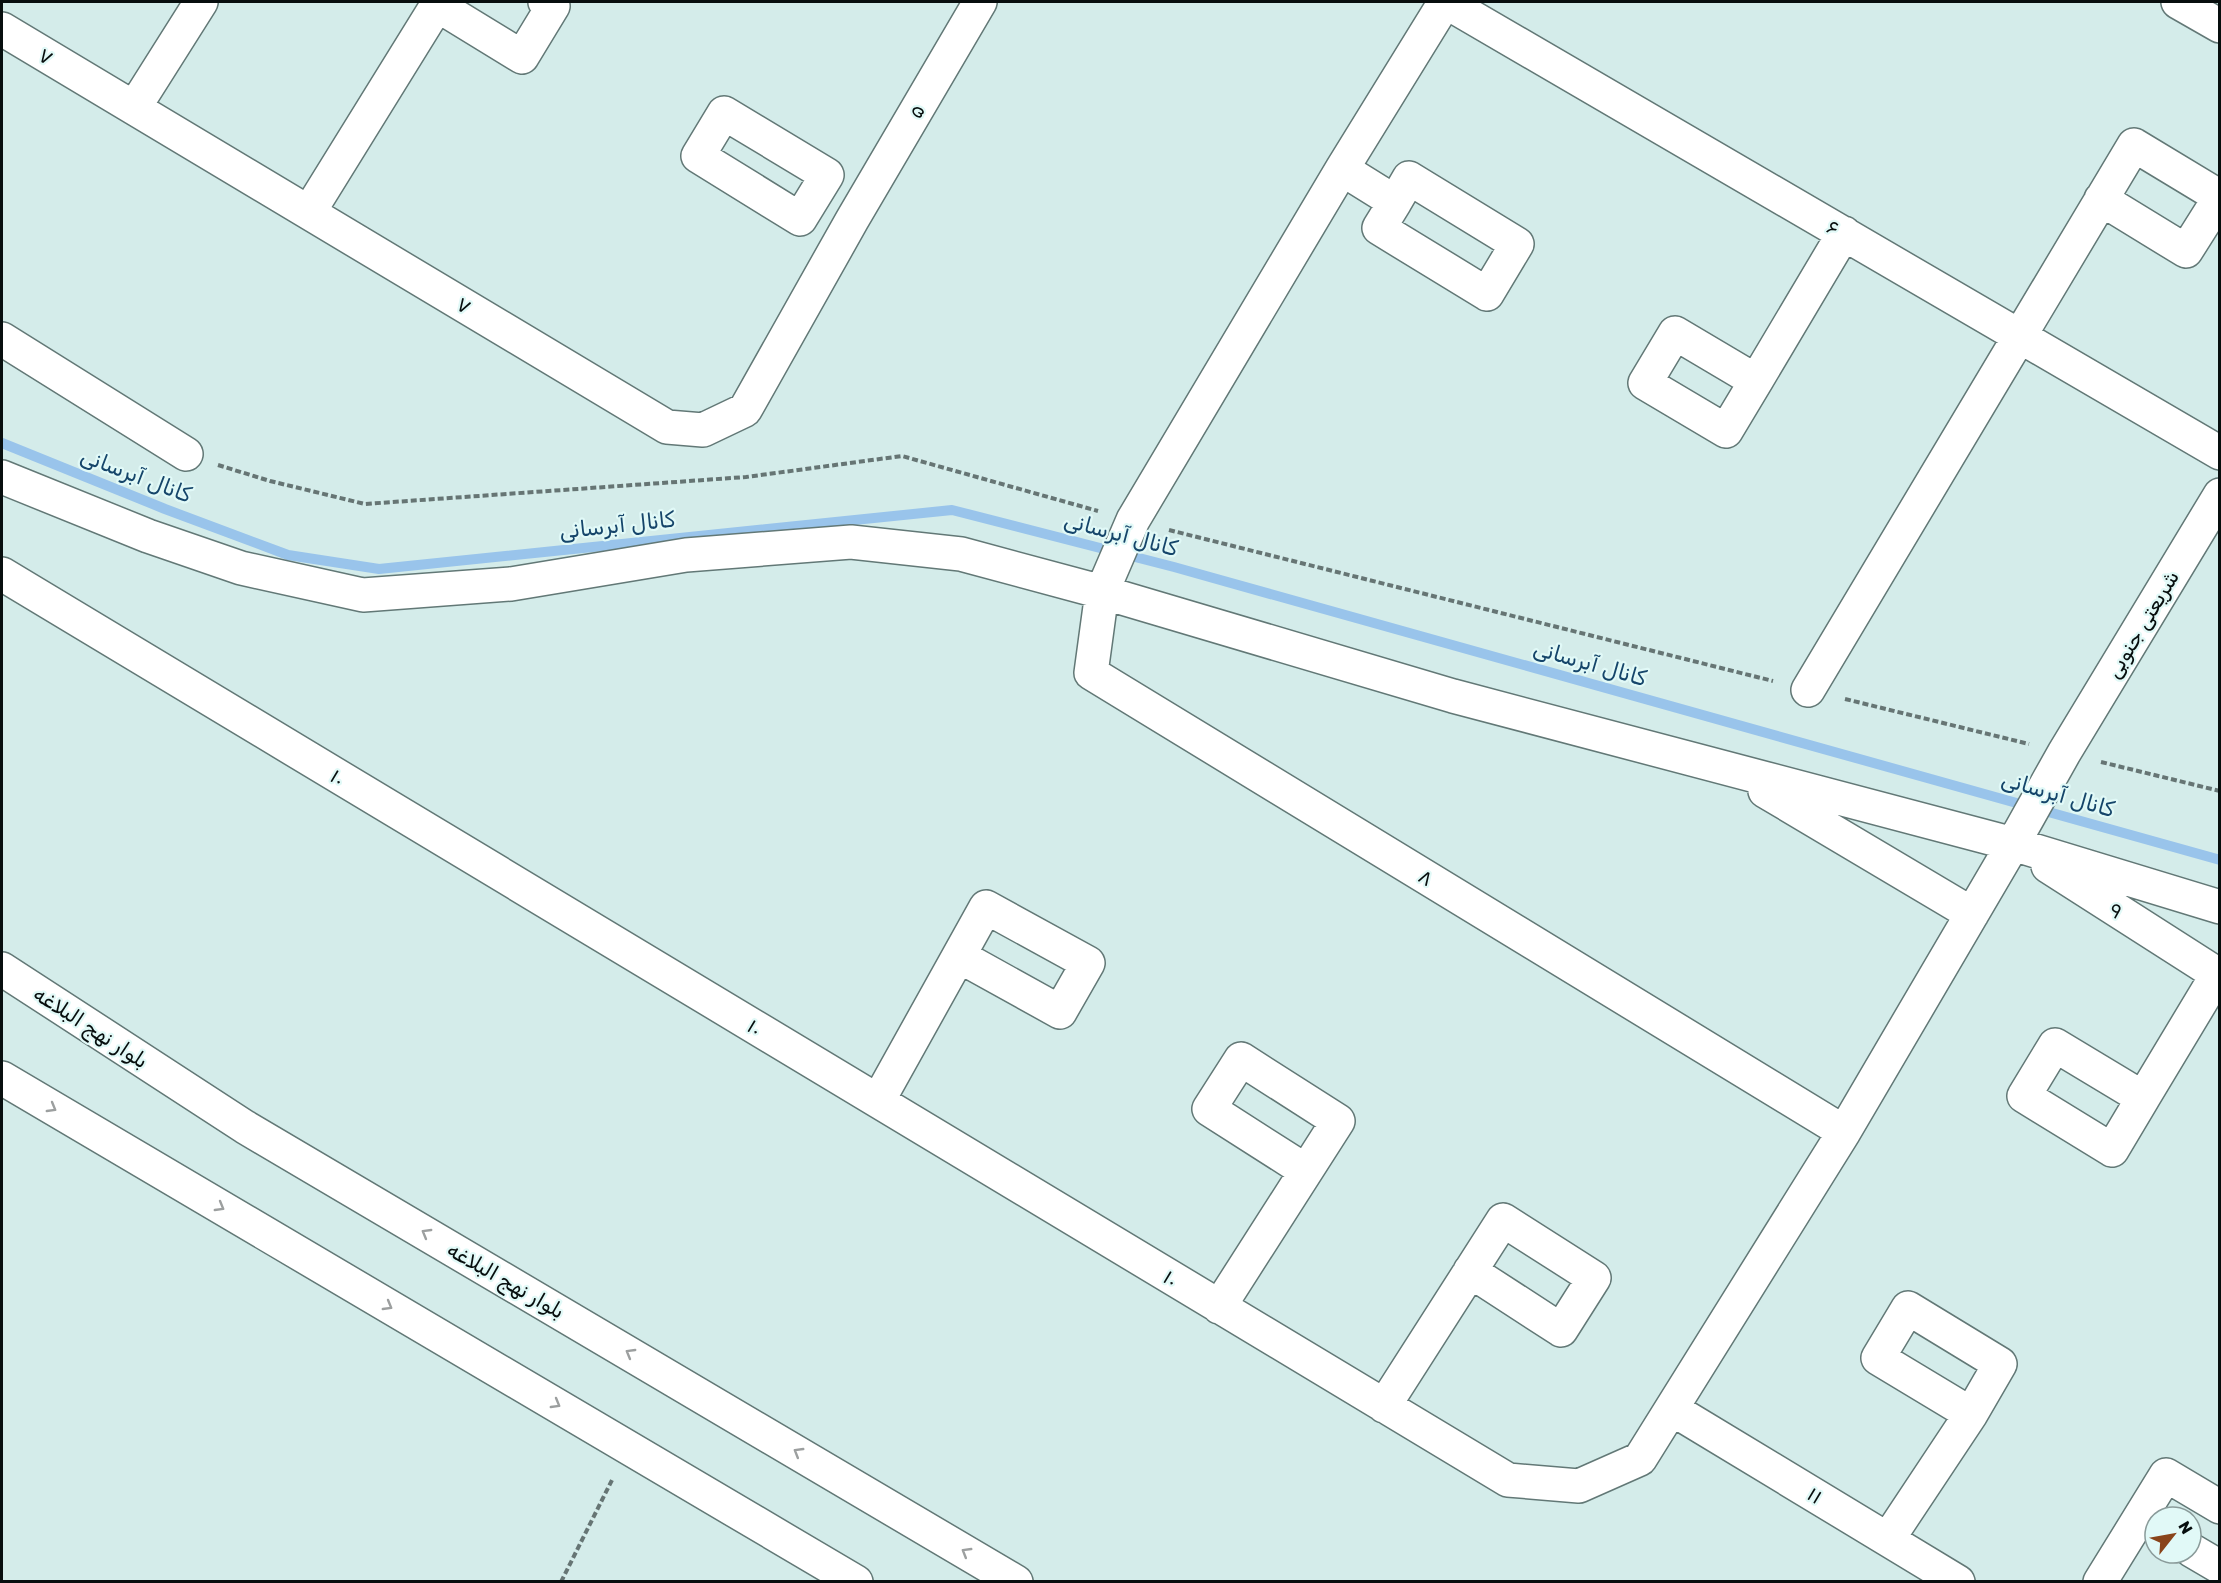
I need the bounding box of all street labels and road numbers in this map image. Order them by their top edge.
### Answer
street label: ۷ [34,42,58,70]
street label: ۵ [902,99,930,123]
street label: ۶ [1822,213,1844,241]
street label: ۷ [452,291,476,319]
street label: شریعتی جنوبی [2100,566,2184,682]
street label: ۱۰ [326,763,350,791]
street label: ۸ [1414,863,1438,891]
street label: ۹ [2104,896,2128,924]
street label: بلوار نهج البلاغه [28,981,153,1075]
street label: ۱۰ [743,1013,767,1041]
street label: بلوار نهج البلاغه [442,1236,569,1325]
street label: ۱۰ [1159,1264,1183,1292]
street label: ۱۱ [1803,1481,1827,1509]

